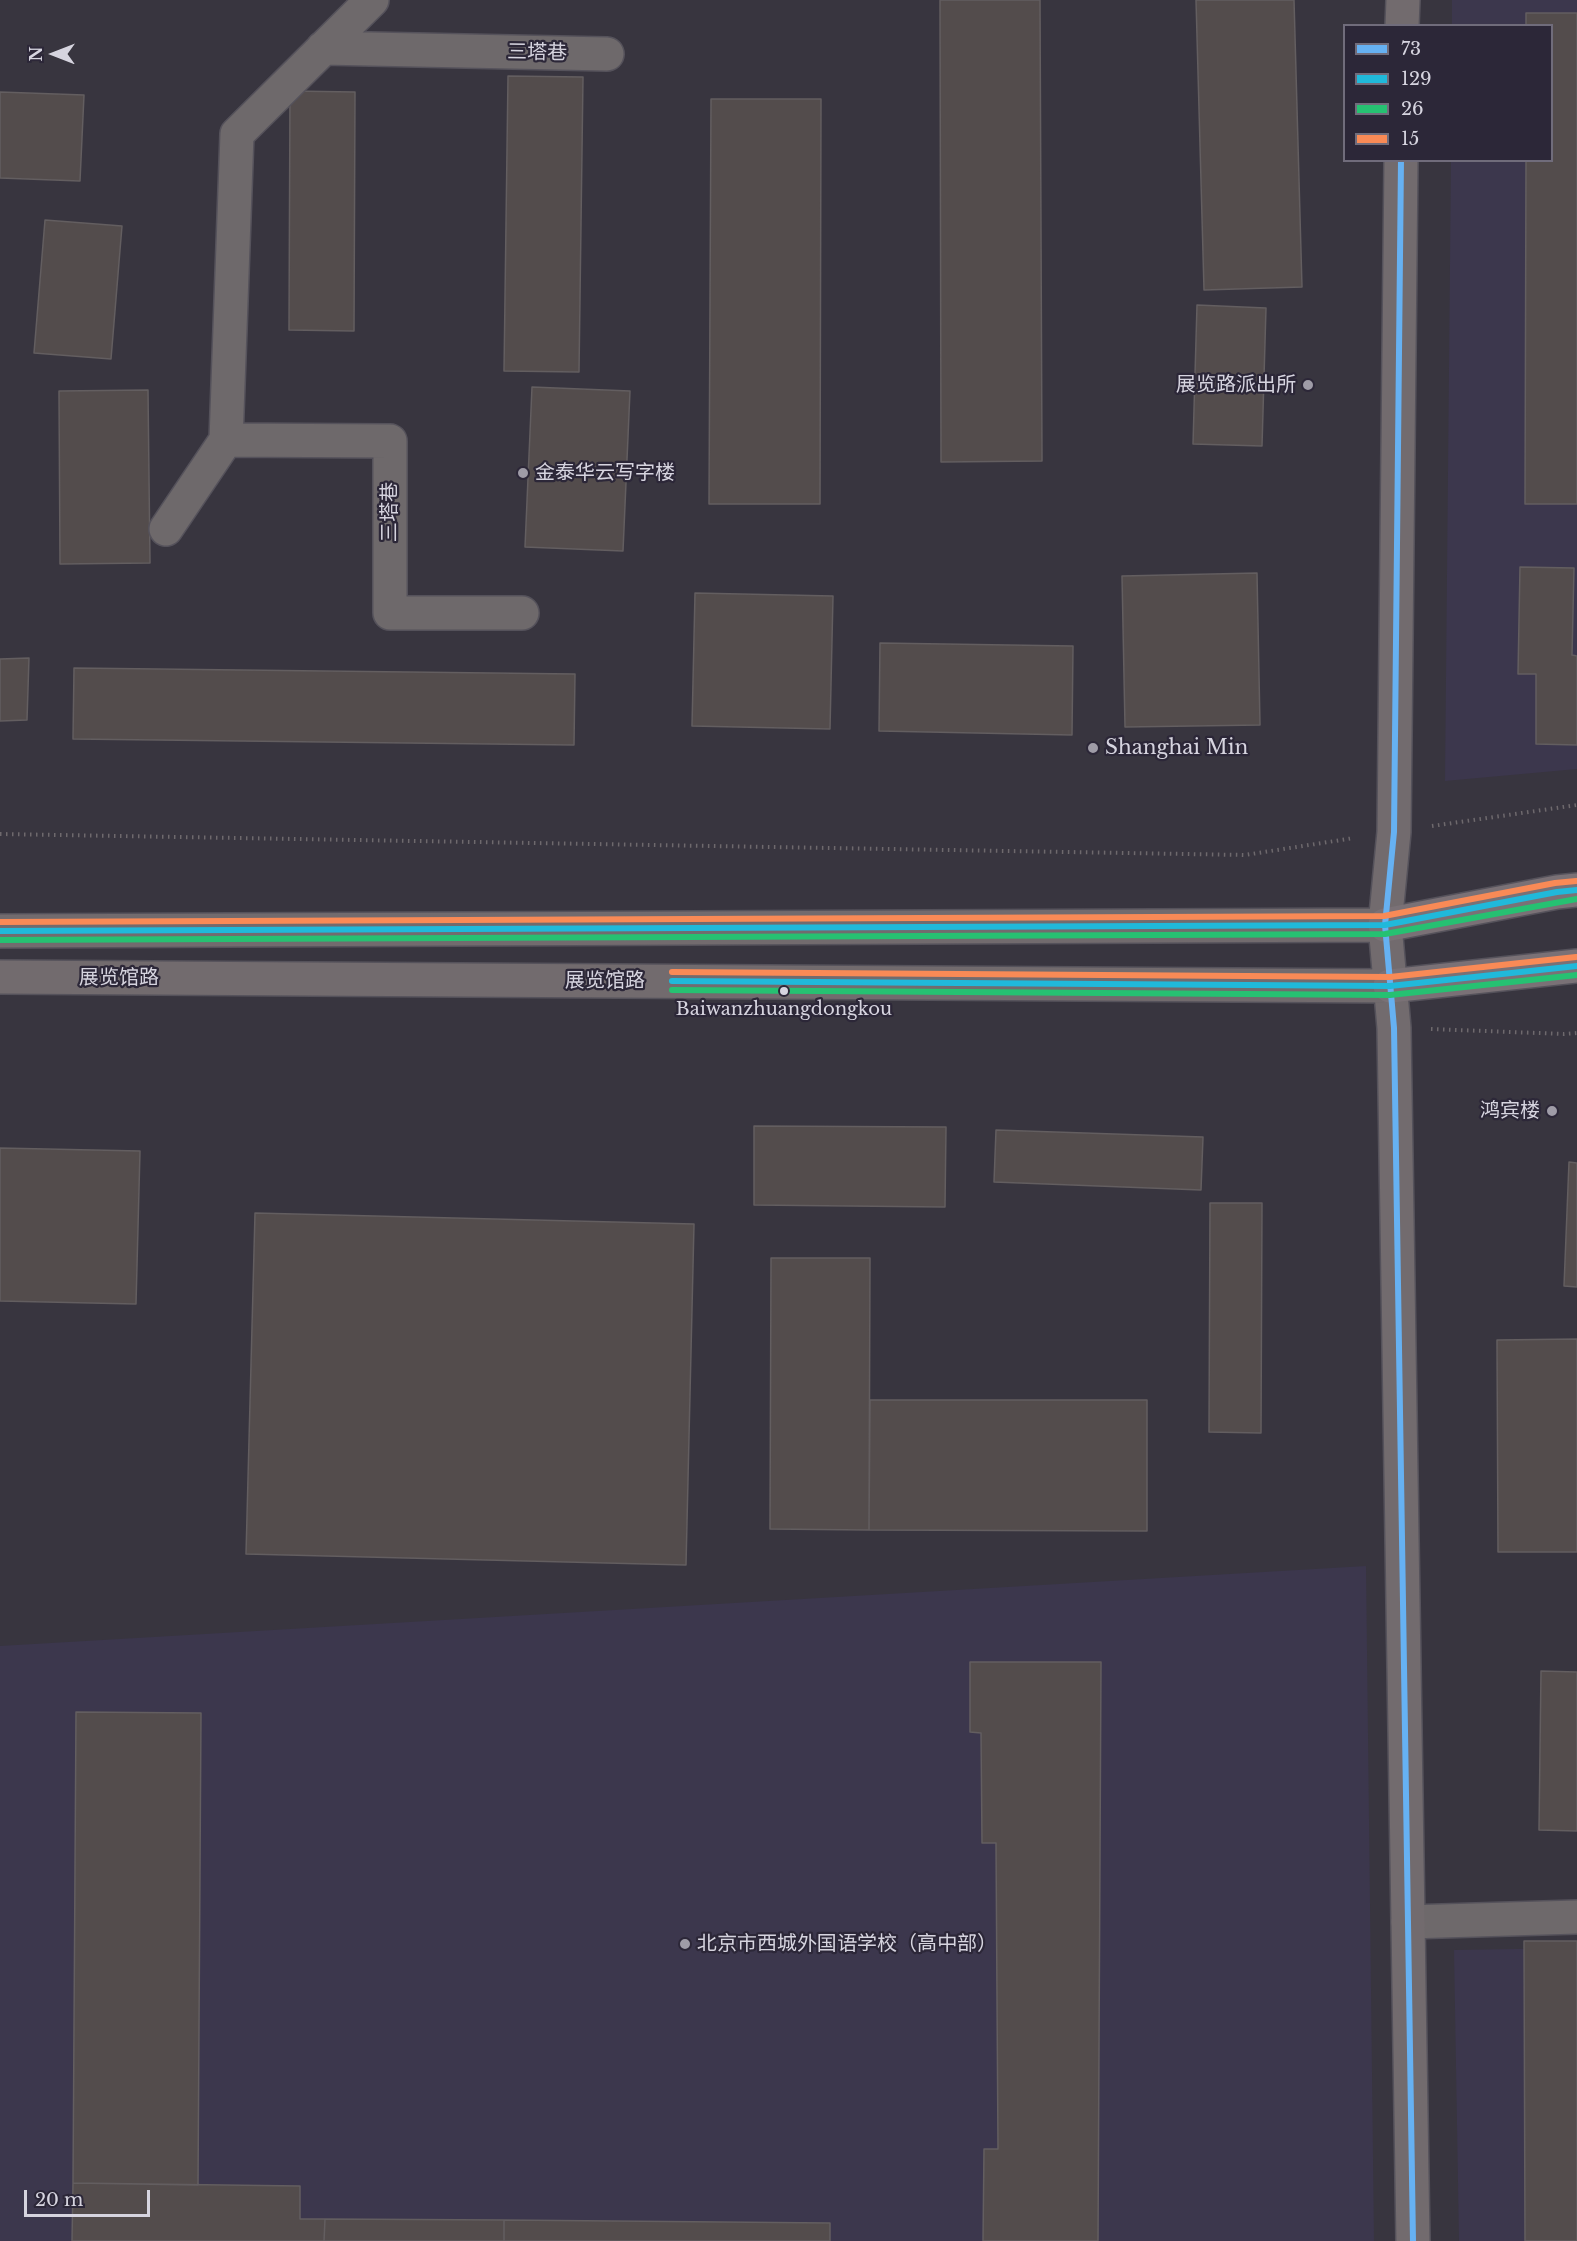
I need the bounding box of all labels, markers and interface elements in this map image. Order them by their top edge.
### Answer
north arrow [24,24,84,84]
legend [1343,24,1553,162]
text: 73 [1401,38,1421,60]
street label: 三塔巷 [507,40,567,66]
text: N [26,46,46,62]
text: 129 [1401,68,1432,90]
text: 26 [1401,98,1424,120]
text: 15 [1401,128,1419,150]
place label: 展览路派出所 [1176,373,1296,397]
marker: 展览路派出所 [1301,378,1315,392]
place label: 金泰华云写字楼 [535,461,675,485]
marker: 金泰华云写字楼 [516,466,530,480]
street label: 三塔巷 [378,482,402,542]
place label: Shanghai Min [1105,736,1248,760]
marker: Shanghai Min [1086,741,1100,755]
street label: 展览馆路 [79,966,159,990]
street label: 展览馆路 [565,969,645,993]
marker: Baiwanzhuangdongkou [778,985,790,997]
place label: Baiwanzhuangdongkou [676,999,892,1021]
place label: 鸿宾楼 [1480,1099,1540,1123]
marker: 鸿宾楼 [1545,1104,1559,1118]
place label: 北京市西城外国语学校（高中部） [697,1932,997,1956]
marker: 北京市西城外国语学校（高中部） [678,1937,692,1951]
scale bar [27,2178,153,2216]
text: 20 m [35,2189,83,2211]

